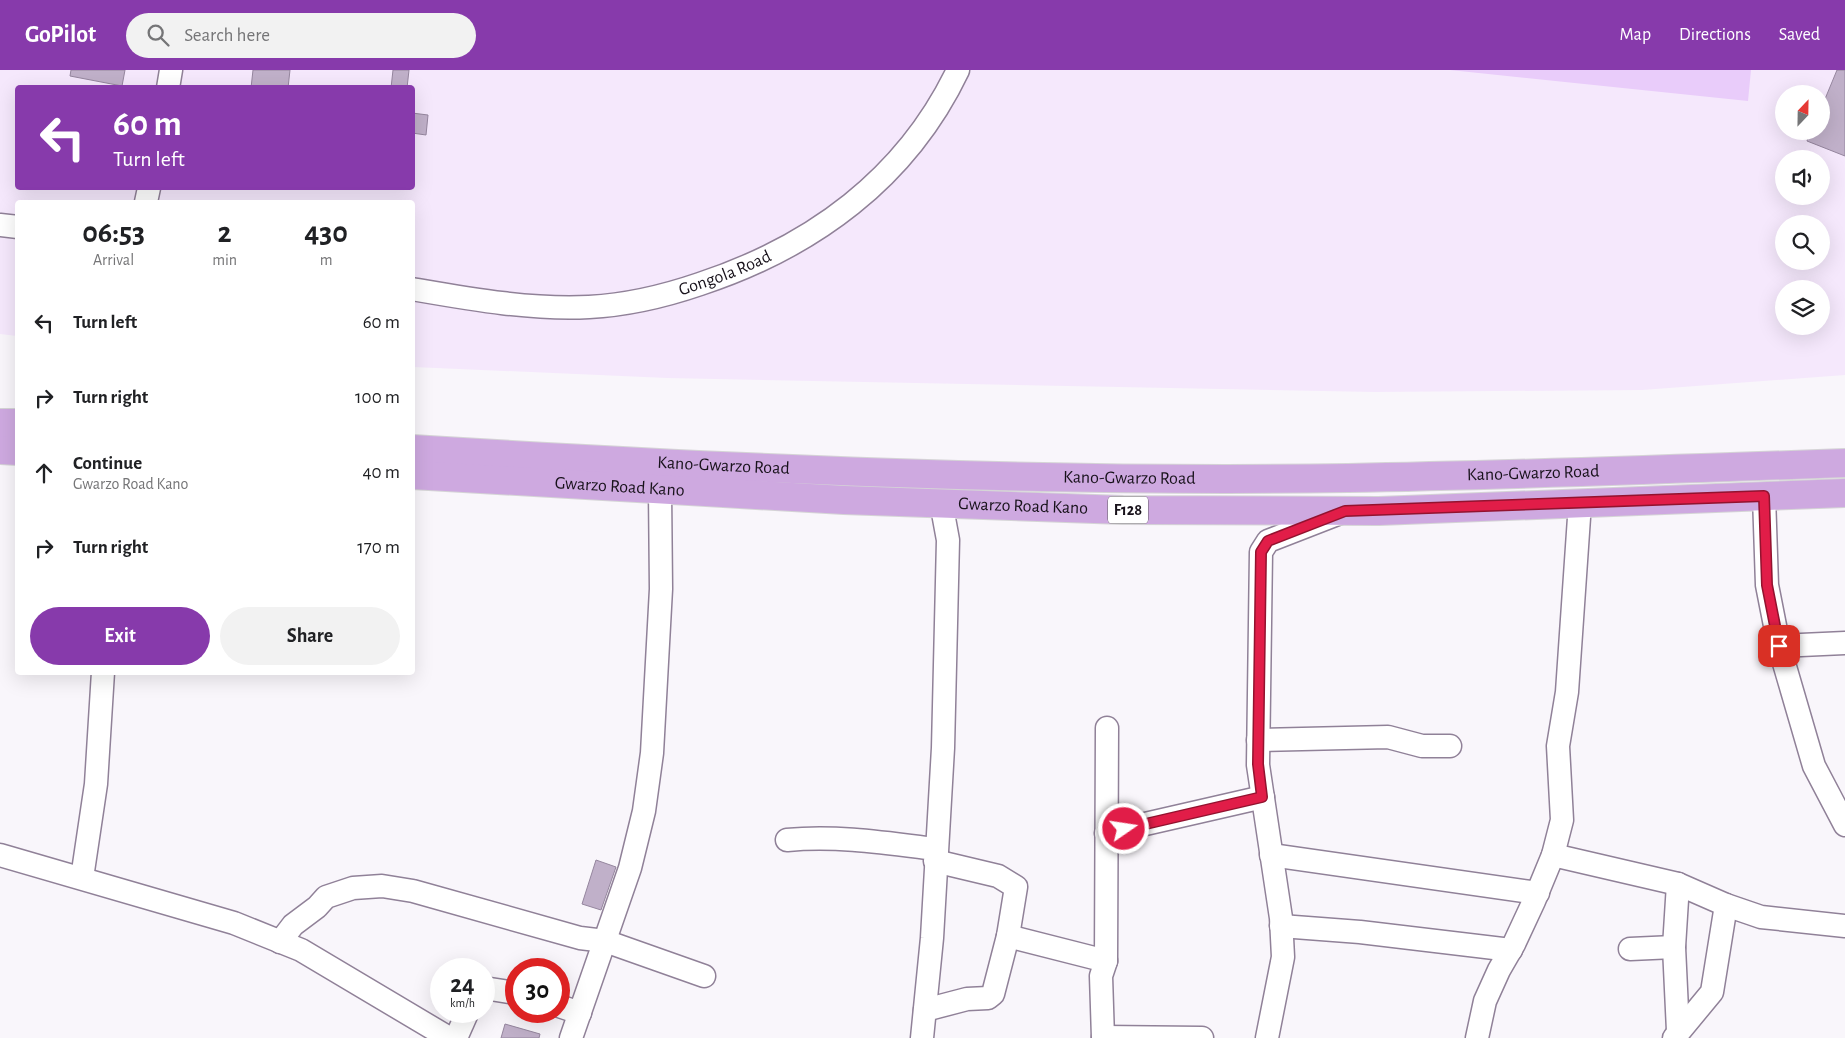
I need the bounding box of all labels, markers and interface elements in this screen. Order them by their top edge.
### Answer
search box [126,13,476,58]
icon: search [144,21,172,49]
text: GoPilot [25,23,96,47]
text: Search here [184,26,270,45]
text: Map [1620,26,1651,44]
text: Directions [1679,26,1751,44]
text: Saved [1779,26,1820,44]
north arrow [1775,85,1830,140]
map controls [1775,85,1830,335]
icon: left [30,105,95,170]
text: 60 m [113,107,182,142]
text: Turn left [113,148,185,170]
button: sound [1775,150,1830,205]
button: search [1775,215,1830,270]
text: 06:53 [82,218,145,248]
text: 2 [218,218,232,248]
text: 430 [304,218,348,248]
street label: Gongola Road [677,247,774,299]
text: Arrival [93,252,134,268]
text: min [212,252,237,268]
text: m [320,252,332,268]
button: layers [1775,280,1830,335]
icon: left [30,309,58,337]
text: Turn left [73,313,137,332]
text: 60 m [363,313,400,332]
icon: right [30,384,58,412]
text: Turn right [73,388,148,407]
text: 100 m [355,388,400,407]
text: Continue [73,454,142,473]
street label: Kano-Gwarzo Road [657,454,790,478]
icon: ahead [30,459,58,487]
text: 40 m [362,463,400,482]
street label: Kano-Gwarzo Road [1467,463,1600,484]
street label: Kano-Gwarzo Road [1063,468,1196,488]
street label: Gwarzo Road Kano [554,474,685,500]
text: Gwarzo Road Kano [73,476,188,492]
street label: Gwarzo Road Kano [958,495,1089,518]
road number: F128 [1108,496,1148,524]
icon: right [30,534,58,562]
text: Turn right [73,538,148,557]
text: 170 m [357,538,400,557]
button: Exit [30,607,210,665]
button: Share [220,607,400,665]
pin [1758,625,1800,667]
icon: arrive [1765,632,1793,660]
position arrow [1097,802,1149,854]
speed limit sign: 30 [505,958,570,1023]
text: 24 [450,972,475,997]
text: km/h [450,997,475,1009]

